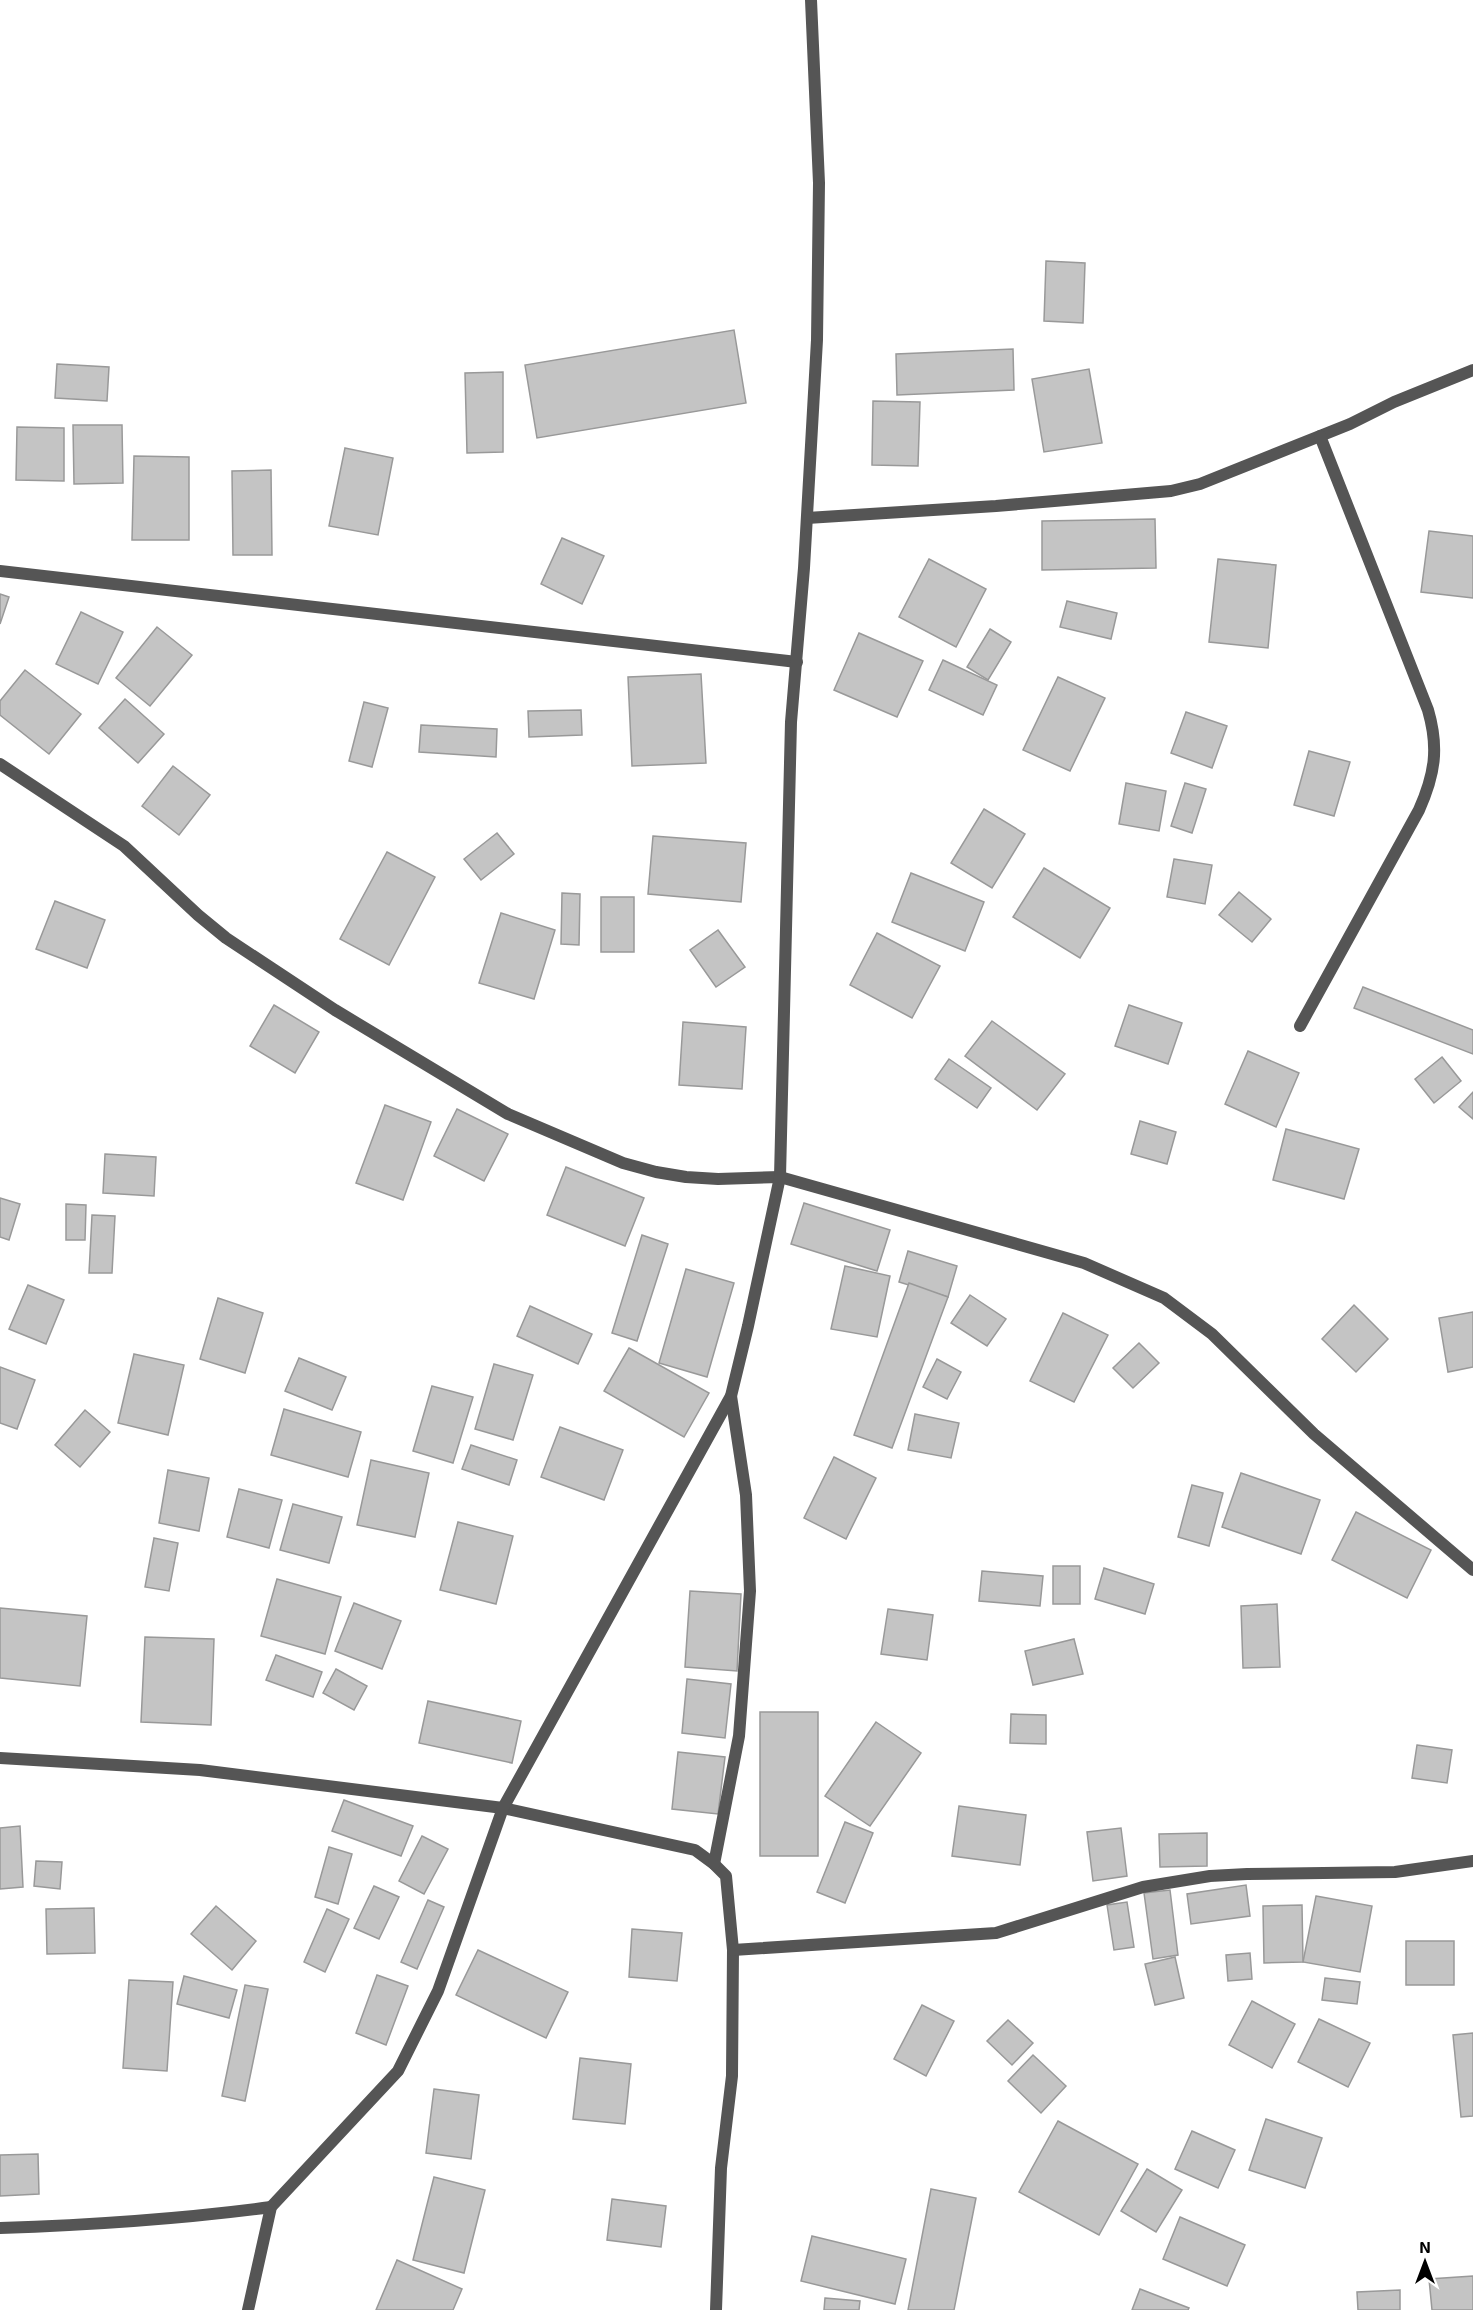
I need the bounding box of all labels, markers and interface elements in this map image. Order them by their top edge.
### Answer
north arrow [1395,2232,1455,2292]
text: N [1419,2237,1431,2256]

